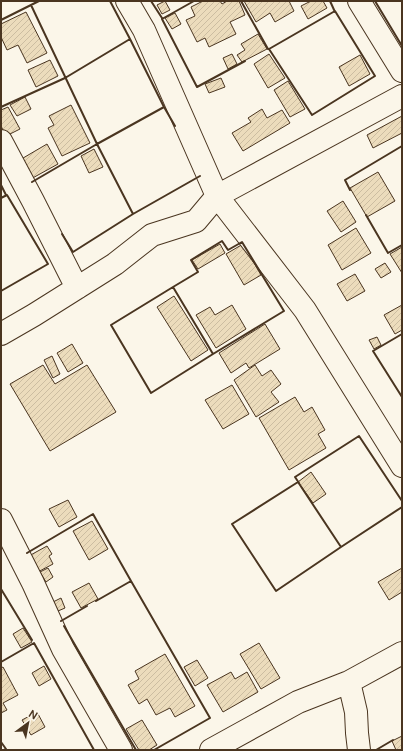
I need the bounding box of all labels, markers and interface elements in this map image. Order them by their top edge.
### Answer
north arrow [8,703,48,743]
text: N [26,706,40,723]

